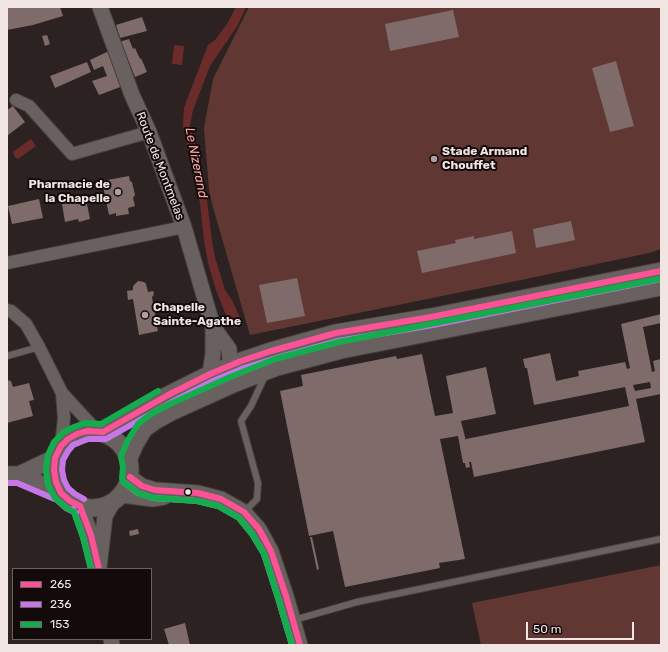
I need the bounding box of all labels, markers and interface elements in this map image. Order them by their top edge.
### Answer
street label: Route de Montmelas [133,110,187,222]
water label: Le Nizerand [182,126,210,200]
place label: Stade Armand Chouffet [442,145,527,173]
marker: Stade Armand Chouffet [429,154,439,164]
place label: Pharmacie de la Chapelle [29,178,110,206]
marker: Pharmacie de la Chapelle [113,187,123,197]
place label: Chapelle Sainte-Agathe [153,301,241,329]
marker: Chapelle Sainte-Agathe [140,310,150,320]
unlabelled marker [183,487,193,497]
legend [12,568,152,640]
text: 265 [50,577,71,591]
text: 236 [50,597,72,611]
scale bar [528,614,636,640]
text: 153 [50,617,69,631]
text: 50 m [533,622,561,636]

